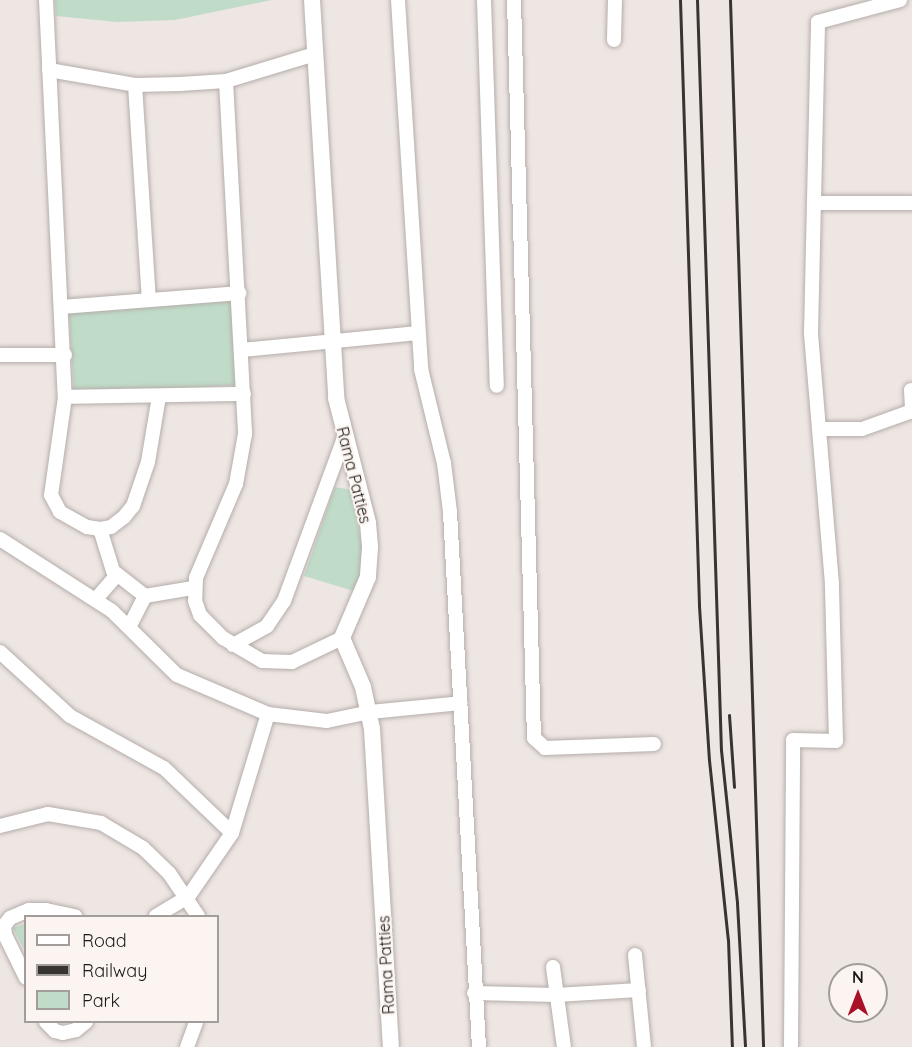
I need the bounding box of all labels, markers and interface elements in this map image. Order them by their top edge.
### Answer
street label: Rama Patties [333,425,375,525]
legend [24,915,219,1023]
street label: Rama Patties [374,915,398,1015]
text: Road [82,929,127,952]
text: Railway [82,959,148,982]
north arrow [828,963,888,1023]
text: N [852,967,864,987]
text: Park [82,989,120,1012]

